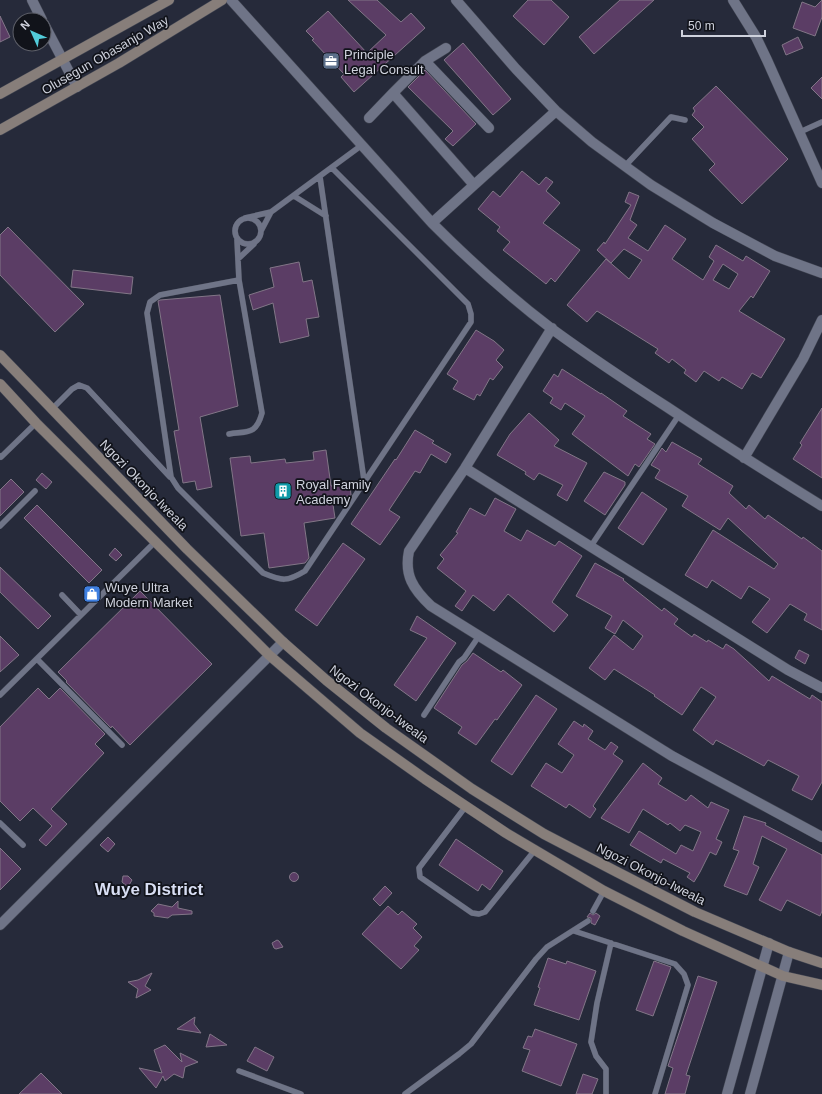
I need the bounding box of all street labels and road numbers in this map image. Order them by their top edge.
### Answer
street label: Olusegun Obasanjo Way [39,12,172,98]
street label: Ngozi Okonjo-Iweala [97,437,192,534]
street label: Ngozi Okonjo-Iweala [327,662,432,747]
street label: Ngozi Okonjo-Iweala [594,840,709,908]

